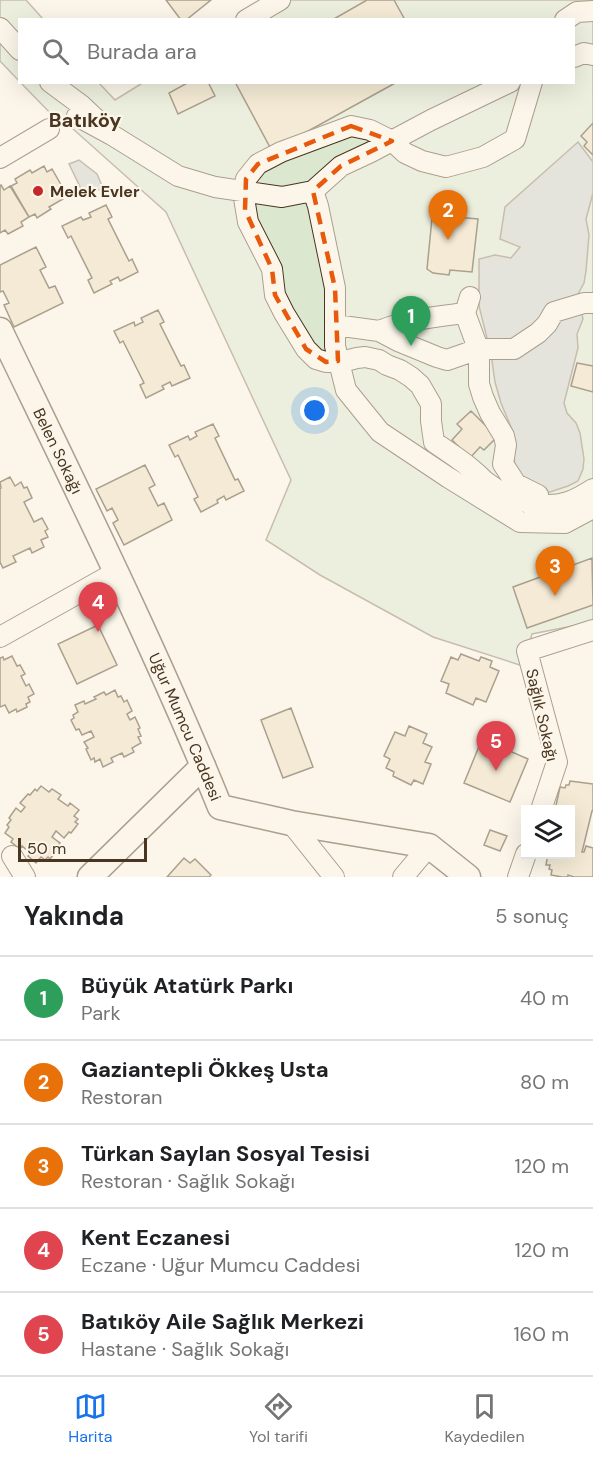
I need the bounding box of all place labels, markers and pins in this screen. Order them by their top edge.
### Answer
place label: Melek Evler [50,181,140,202]
marker: Melek Evler [31,184,45,198]
pin: 2 [428,190,468,240]
pin: 1 [392,296,430,346]
pin: 3 [536,546,574,596]
pin: 4 [78,582,118,632]
pin: 5 [476,722,516,771]

